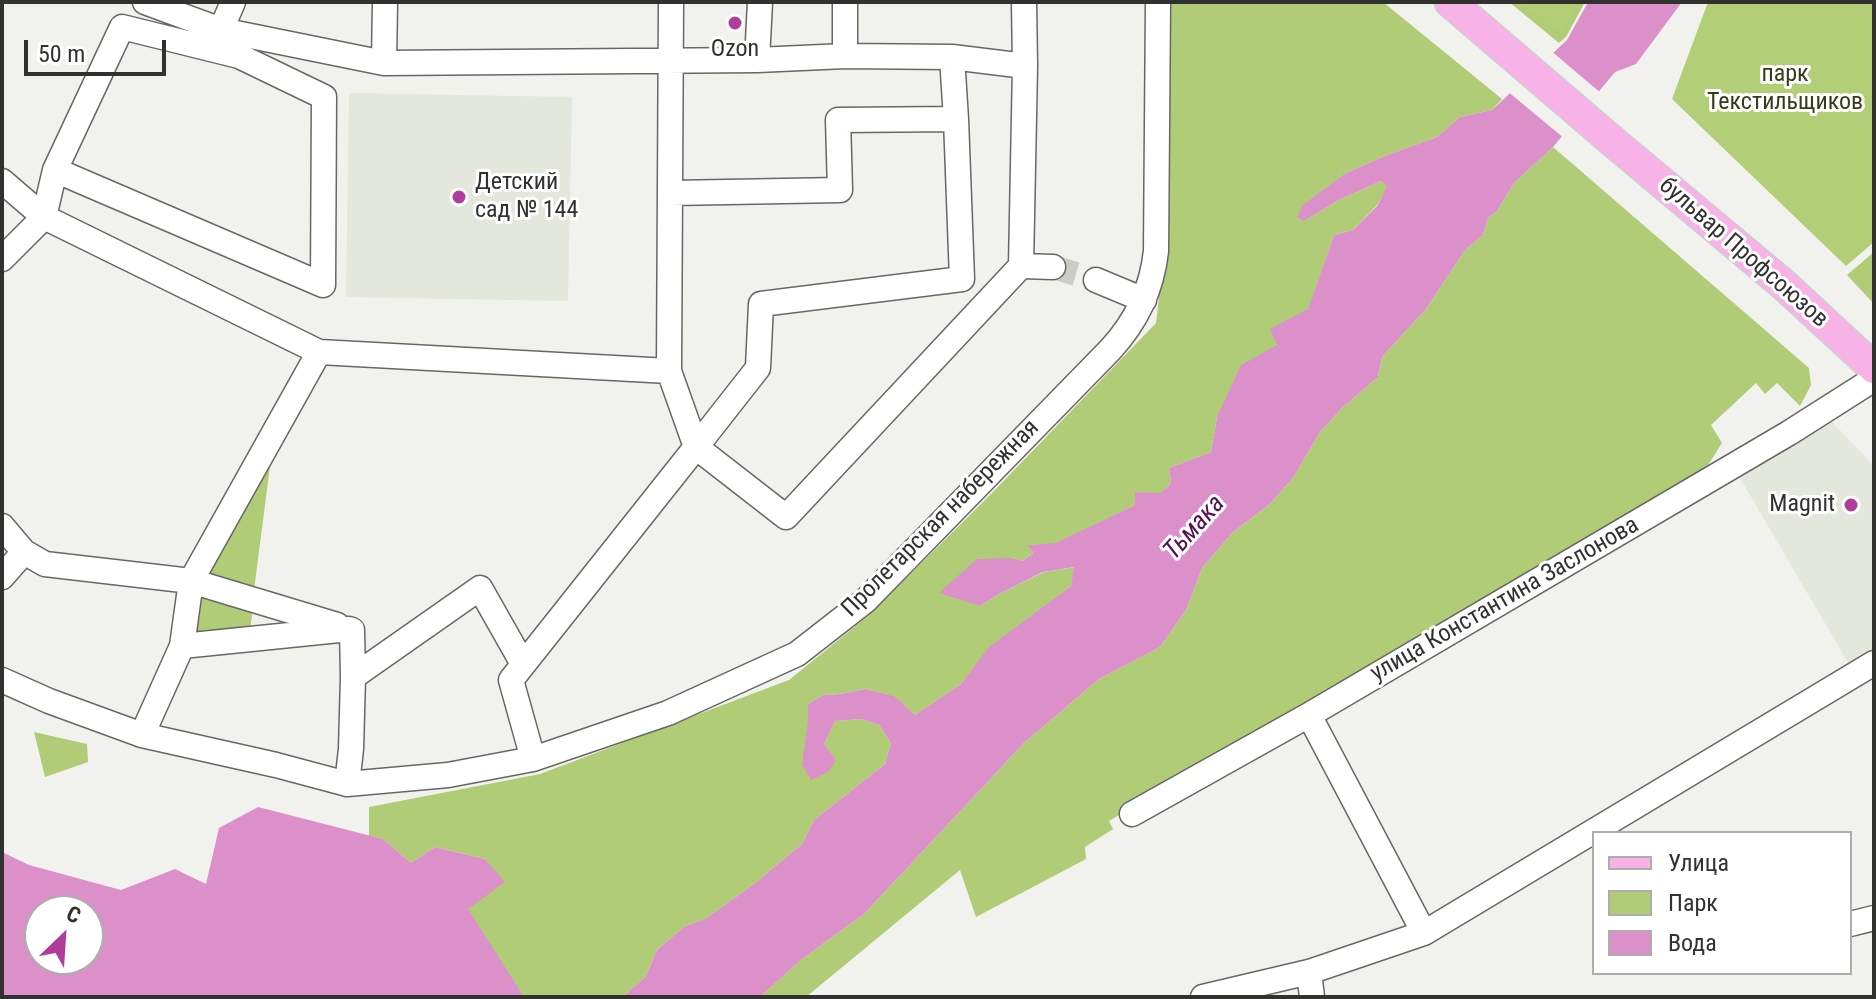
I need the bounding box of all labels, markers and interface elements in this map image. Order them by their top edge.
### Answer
marker: Ozon [726,14,744,32]
scale bar [28,24,170,74]
place label: Ozon [711,36,759,64]
text: 50 m [38,40,85,68]
park label: парк Текстильщиков [1707,61,1863,117]
place label: Детский сад № 144 [475,169,578,225]
street label: бульвар Профсоюзов [1653,172,1833,334]
marker: Детский сад № 144 [450,188,468,206]
street label: Пролетарская набережная [836,414,1046,624]
water label: Тьмака [1158,489,1232,567]
place label: Magnit [1769,491,1835,519]
marker: Magnit [1842,496,1860,514]
street label: улица Константина Заслонова [1366,511,1644,689]
legend [1592,831,1852,975]
text: Улица [1668,849,1729,877]
text: Парк [1668,889,1718,917]
north arrow [24,895,104,975]
text: С [63,901,84,929]
text: Вода [1668,929,1717,957]

